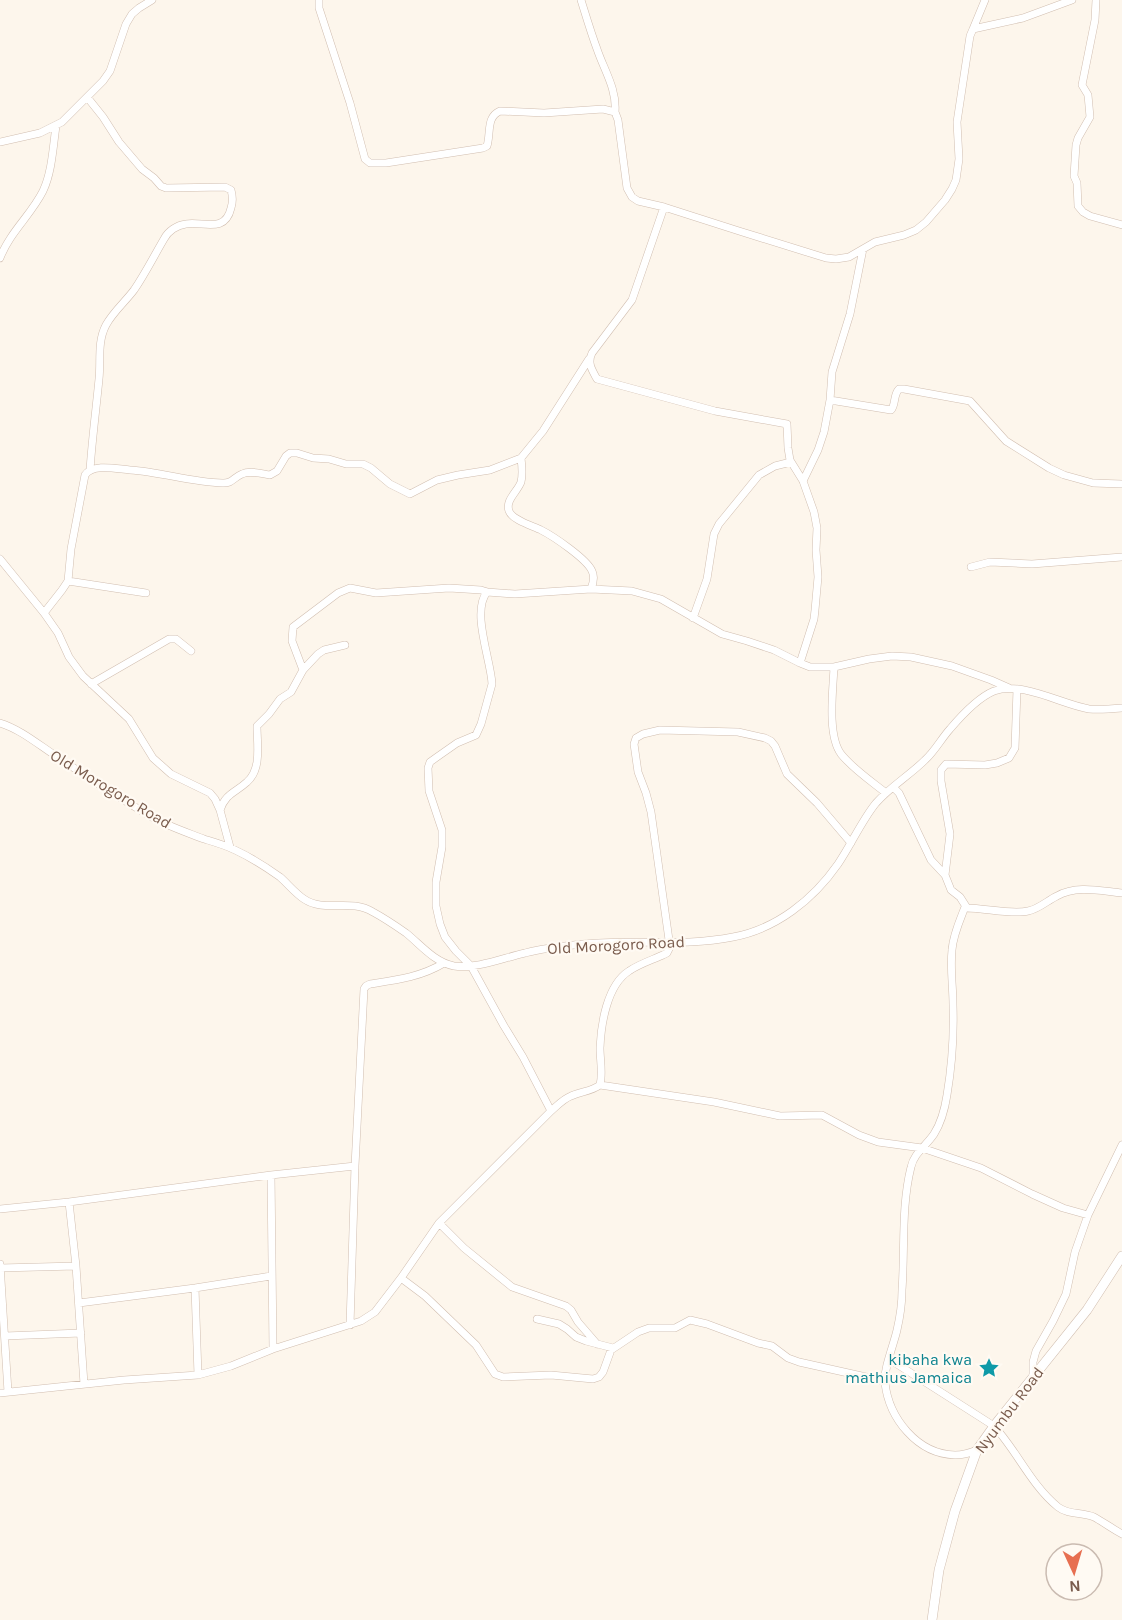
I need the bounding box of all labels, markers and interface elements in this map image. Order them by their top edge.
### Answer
street label: Old Morogoro Road [47,745,175,833]
street label: Old Morogoro Road [547,932,685,958]
place label: kibaha kwa mathius Jamaica [845,1350,972,1387]
place icon: kibaha kwa mathius Jamaica [977,1356,1001,1380]
street label: Nyumbu Road [970,1363,1048,1457]
north arrow [1044,1542,1104,1602]
text: N [1069,1577,1081,1596]

